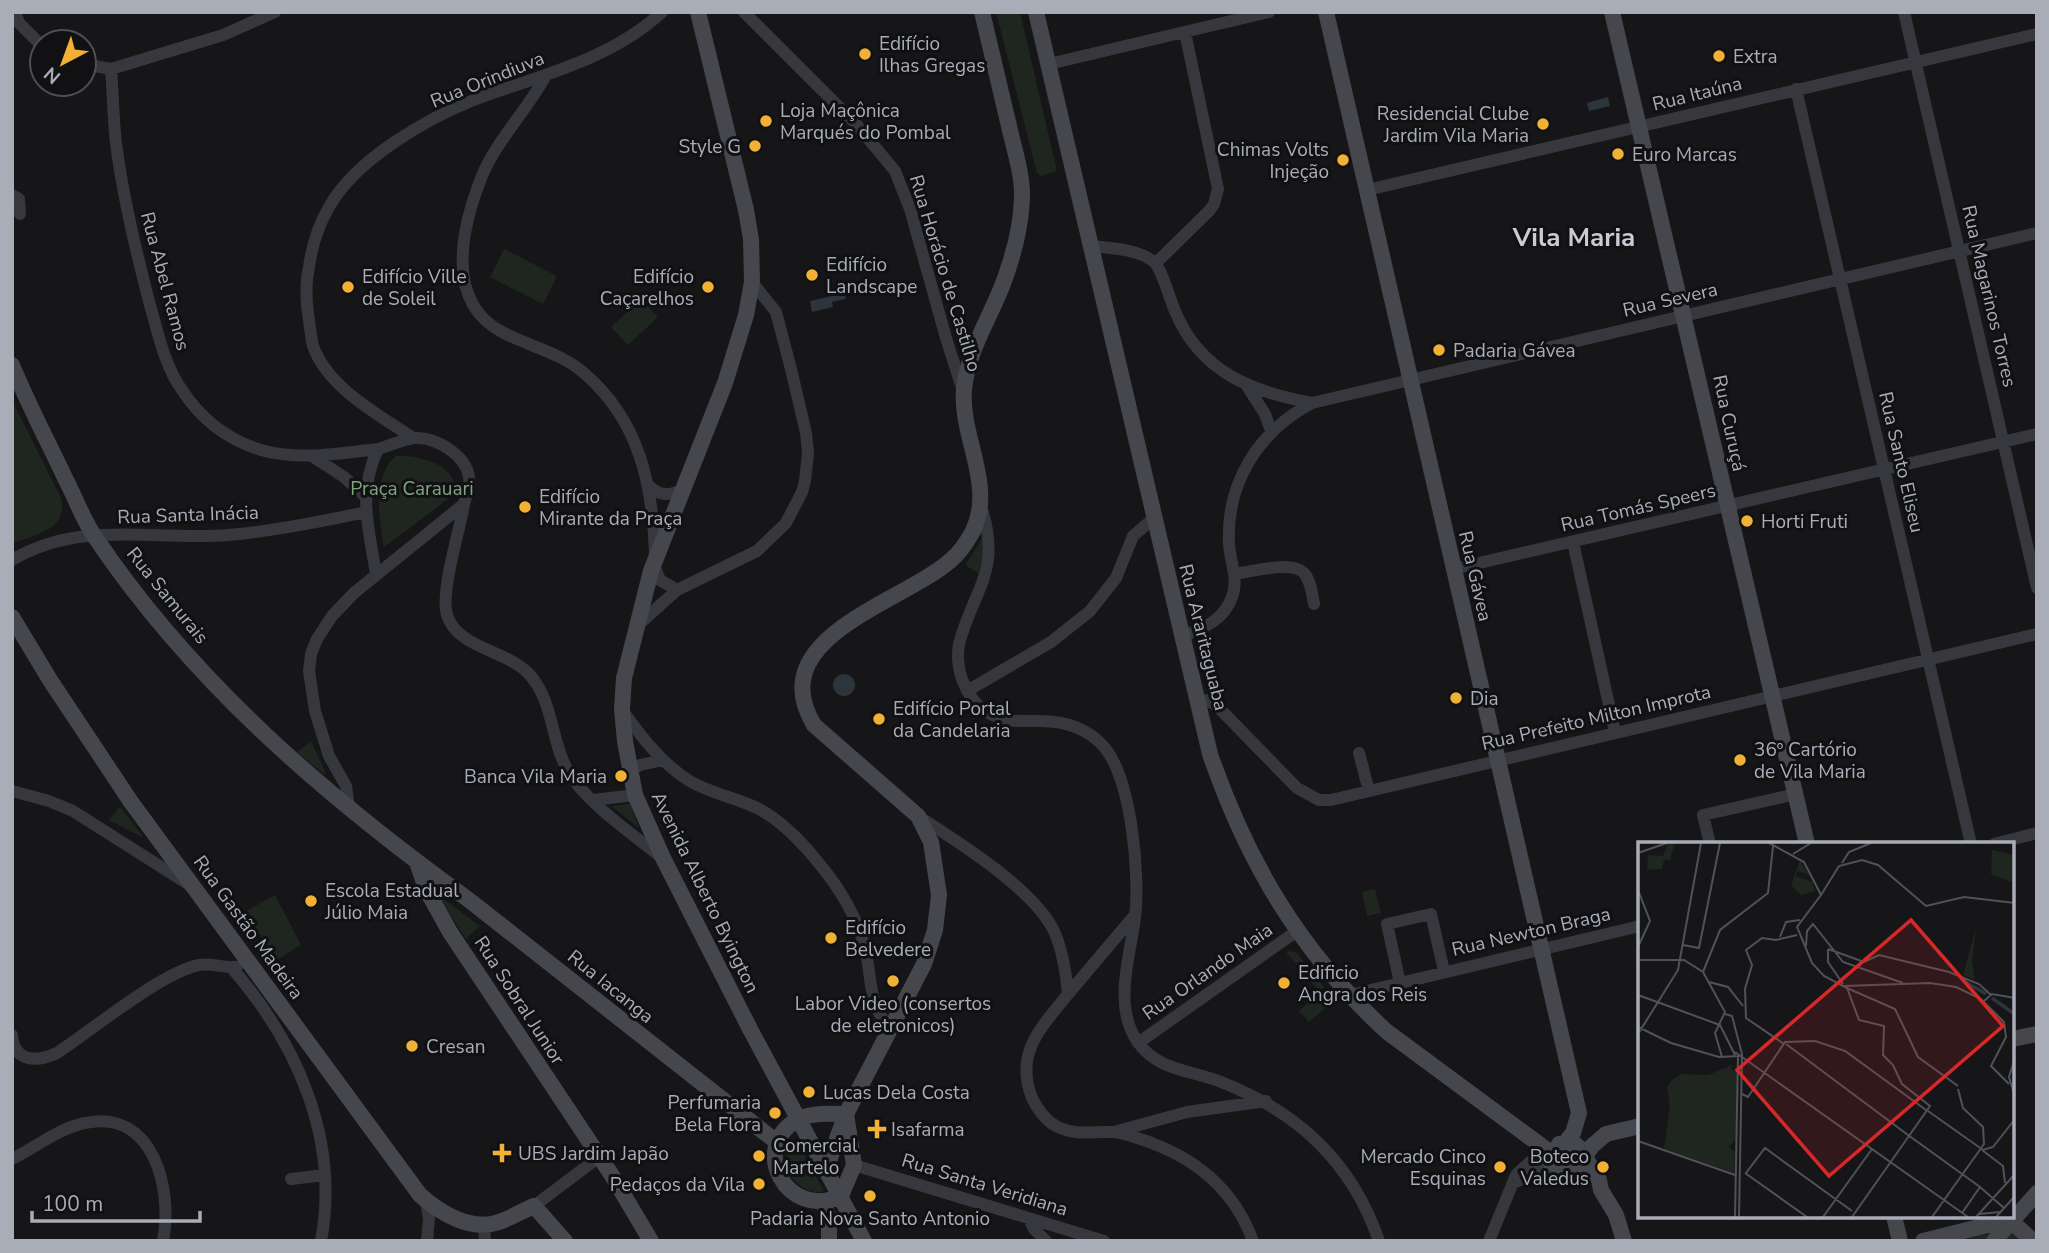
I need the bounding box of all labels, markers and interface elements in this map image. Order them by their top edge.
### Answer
north arrow [28,28,98,98]
place label: Edifício Ilhas Gregas [879,31,985,79]
place label: Extra [1733,44,1777,70]
street label: Rua Orindiuva [427,45,548,115]
marker: Edifício Ilhas Gregas [857,46,873,62]
marker: Extra [1711,48,1727,64]
text: N [39,61,66,90]
street label: Rua Itaúna [1650,70,1745,118]
place label: Loja Maçônica Marqués do Pombal [780,98,951,146]
place label: Residencial Clube Jardim Vila Maria [1377,101,1529,149]
marker: Loja Maçônica Marqués do Pombal [758,113,774,129]
marker: Residencial Clube Jardim Vila Maria [1535,116,1551,132]
place label: Style G [678,134,741,160]
place label: Chimas Volts Injeção [1217,137,1329,185]
marker: Style G [747,138,763,154]
place label: Euro Marcas [1632,142,1737,168]
marker: Euro Marcas [1610,146,1626,162]
marker: Chimas Volts Injeção [1335,152,1351,168]
street label: Rua Horácio de Castilho [903,172,987,375]
street label: Rua Magarinos Torres [1955,203,2023,390]
street label: Rua Abel Ramos [134,209,196,353]
district label: Vila Maria [1512,220,1635,255]
place label: Edifício Landscape [826,252,917,300]
place label: Edifício Ville de Soleil [362,264,467,312]
place label: Edifício Caçarelhos [600,264,694,312]
marker: Edifício Landscape [804,267,820,283]
street label: Rua Severa [1620,276,1720,323]
marker: Edifício Ville de Soleil [340,279,356,295]
marker: Edifício Caçarelhos [700,279,716,295]
place label: Padaria Gávea [1453,338,1576,364]
marker: Padaria Gávea [1431,342,1447,358]
street label: Rua Curuçá [1706,373,1752,474]
street label: Rua Santo Eliseu [1872,389,1930,535]
park label: Praça Carauari [350,476,474,502]
street label: Rua Tomás Speers [1558,478,1718,538]
place label: Edifício Mirante da Praça [539,484,682,532]
marker: Edifício Mirante da Praça [517,499,533,515]
street label: Rua Santa Inácia [117,500,259,530]
place label: Horti Fruti [1761,509,1848,535]
marker: Horti Fruti [1739,513,1755,529]
street label: Rua Gávea [1452,529,1498,624]
street label: Rua Samurais [120,542,214,649]
street label: Rua Araritaguaba [1172,561,1234,713]
street label: Rua Prefeito Milton Improta [1479,679,1713,757]
place label: Dia [1470,686,1499,712]
marker: Dia [1448,690,1464,706]
place label: Edifício Portal da Candelaria [893,696,1011,744]
marker: Edifício Portal da Candelaria [871,711,887,727]
place label: 36º Cartório de Vila Maria [1754,737,1866,785]
marker: 36º Cartório de Vila Maria [1732,752,1748,768]
place label: Banca Vila Maria [464,764,607,790]
marker: Banca Vila Maria [613,768,629,784]
street label: Avenida Alberto Byington [645,787,765,998]
inset map [1638,842,2014,1218]
street label: Rua Gastão Madeira [187,850,309,1005]
place label: Escola Estadual Júlio Maia [324,878,459,926]
marker: Escola Estadual Júlio Maia [303,893,319,909]
street label: Rua Newton Braga [1449,901,1613,963]
place label: Edifício Belvedere [845,915,931,963]
street label: Rua Orlando Maia [1137,917,1278,1026]
marker: Edifício Belvedere [823,930,839,946]
street label: Rua Sobral Junior [468,931,571,1070]
street label: Rua Iacanga [562,944,659,1030]
place label: Edificio Angra dos Reis [1298,960,1427,1008]
marker: Labor Video (consertos de eletronicos) [885,973,901,989]
marker: Edificio Angra dos Reis [1276,975,1292,991]
place label: Labor Video (consertos de eletronicos) [795,991,991,1039]
place label: Cresan [426,1034,486,1060]
marker: Cresan [404,1038,420,1054]
place label: Lucas Dela Costa [823,1080,970,1106]
marker: Lucas Dela Costa [801,1084,817,1100]
place label: Perfumaria Bela Flora [667,1090,761,1138]
marker: Perfumaria Bela Flora [767,1105,783,1121]
place label: Isafarma [891,1117,965,1143]
marker: Isafarma [869,1121,885,1137]
place label: Comercial Martelo [773,1133,858,1181]
place label: UBS Jardim Japão [518,1141,669,1167]
marker: UBS Jardim Japão [492,1143,512,1163]
place label: Mercado Cinco Esquinas [1360,1144,1486,1192]
place label: Boteco Valedus [1519,1144,1589,1192]
street label: Rua Santa Veridiana [899,1147,1071,1223]
marker: Comercial Martelo [751,1148,767,1164]
marker: Mercado Cinco Esquinas [1492,1159,1508,1175]
marker: Boteco Valedus [1595,1159,1611,1175]
place label: Pedaços da Vila [610,1172,745,1198]
marker: Pedaços da Vila [751,1176,767,1192]
scale bar [32,1180,200,1224]
marker: Padaria Nova Santo Antonio [862,1188,878,1204]
text: 100 m [42,1190,103,1218]
place label: Padaria Nova Santo Antonio [750,1206,990,1232]

